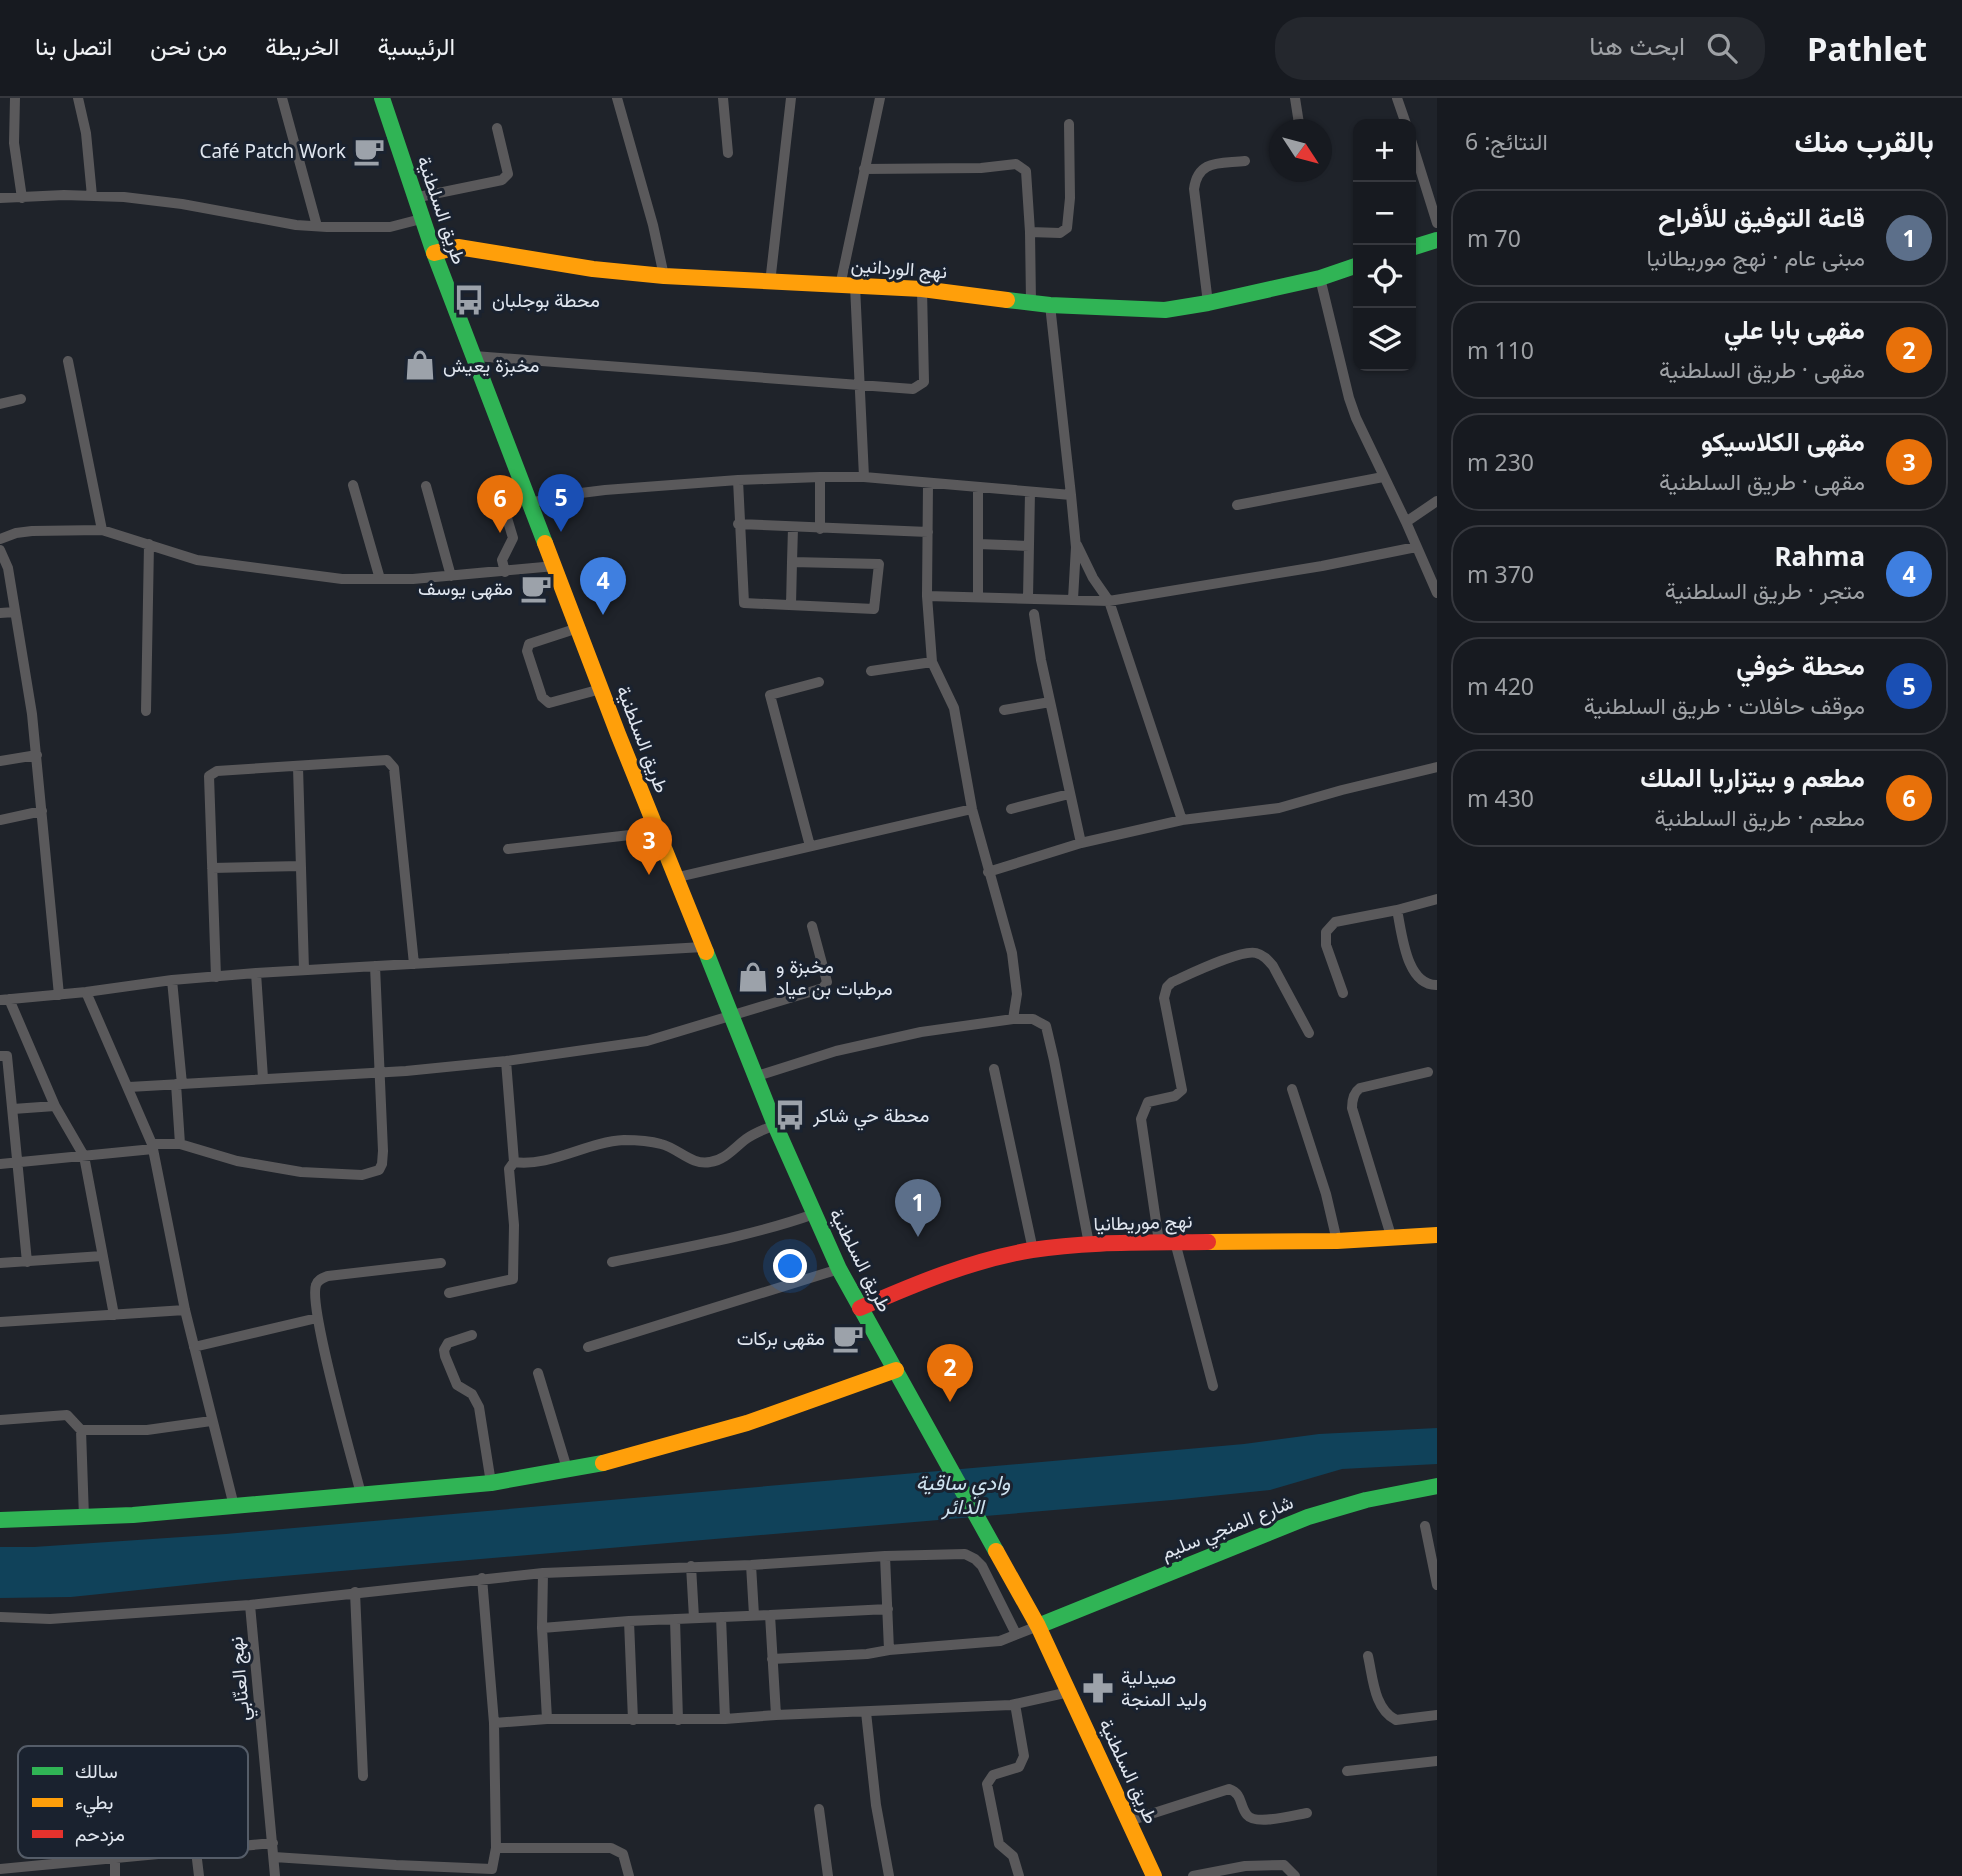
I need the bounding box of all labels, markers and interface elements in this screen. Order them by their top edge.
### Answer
search box [1275,17,1765,80]
text: Pathlet [1807,26,1927,71]
text: ابحث هنا [1589,27,1685,63]
text: اتصل بنا [35,29,112,62]
text: من نحن [150,29,227,62]
text: الخريطة [265,29,339,62]
text: الرئيسية [377,29,455,62]
icon: search [1703,29,1741,67]
north arrow [1269,119,1332,182]
map controls [1353,119,1416,371]
button: + [1353,119,1416,182]
text: بالقرب منك [1794,120,1934,161]
text: النتائج: 6 [1465,125,1548,157]
cafe icon: Café Patch Work [352,134,386,168]
place label: Café Patch Work [200,138,346,164]
street label: طريق السلطنية [411,152,473,268]
button: − [1353,182,1416,245]
text: قاعة التوفيق للأفراح [1658,199,1865,235]
text: 70 m [1467,222,1521,254]
text: 1 [1902,222,1916,254]
text: مبنى عام · نهج موريطانيا [1646,241,1865,273]
button: locate [1353,245,1416,308]
street label: نهج الوردانين [850,252,948,285]
bus stop icon: محطة بوجلبان [452,283,486,317]
place label: محطة بوجلبان [492,287,600,313]
button: layers [1353,308,1416,371]
text: مقهى بابا علي [1724,311,1865,347]
text: 110 m [1467,334,1534,366]
text: 2 [1902,334,1916,366]
shop icon: مخبزة يعيش [403,348,437,382]
place label: مخبزة يعيش [443,352,540,378]
text: مقهى · طريق السلطنية [1659,353,1865,385]
text: مقهى الكلاسيكو [1701,423,1865,459]
text: 230 m [1467,446,1534,478]
text: 3 [1902,446,1916,478]
text: مقهى · طريق السلطنية [1659,465,1865,497]
pin: 5 [538,474,584,532]
pin: 6 [477,475,523,533]
text: Rahma [1775,538,1865,574]
pin: 4 [580,557,626,615]
text: 370 m [1467,558,1534,590]
text: 4 [1902,558,1916,590]
cafe icon: مقهى يوسف [519,571,553,605]
text: متجر · طريق السلطنية [1665,574,1865,606]
place label: مقهى يوسف [418,575,513,601]
text: محطة خوفي [1736,647,1865,683]
text: 420 m [1467,670,1534,702]
text: 5 [1902,670,1916,702]
street label: طريق السلطنية [611,682,675,796]
text: موقف حافلات · طريق السلطنية [1584,689,1865,721]
text: مطعم و بيتزاريا الملك [1640,759,1865,795]
text: 430 m [1467,782,1534,814]
text: 6 [1902,782,1916,814]
text: مطعم · طريق السلطنية [1654,801,1865,833]
pin: 3 [626,817,672,875]
place label: مخبزة و مرطبات بن عياد [776,953,893,1001]
shop icon: مخبزة و مرطبات بن عياد [736,960,770,994]
bus stop icon: محطة حي شاكر [773,1098,807,1132]
place label: محطة حي شاكر [812,1102,929,1131]
pin: 1 [895,1179,941,1237]
street label: طريق السلطنية [824,1204,898,1316]
street label: نهج موريطانيا [1093,1207,1193,1238]
your location [773,1249,807,1283]
cafe icon: مقهى بركات [831,1321,865,1355]
place label: مقهى بركات [737,1325,825,1351]
pin: 2 [927,1344,973,1402]
water label: وادي ساقية الدائر [916,1468,1011,1520]
street label: شارع المنجي سليم [1157,1489,1298,1568]
street label: نهج العنّابي [222,1635,259,1722]
place label: صيدلية وليد المنجة [1121,1664,1207,1712]
pharmacy icon: صيدلية وليد المنجة [1081,1671,1115,1705]
street label: طريق السلطنية [1093,1714,1165,1828]
legend [18,1746,248,1858]
text: سالك [75,1758,118,1784]
text: بطيء [75,1789,113,1818]
text: مزدحم [75,1821,125,1847]

